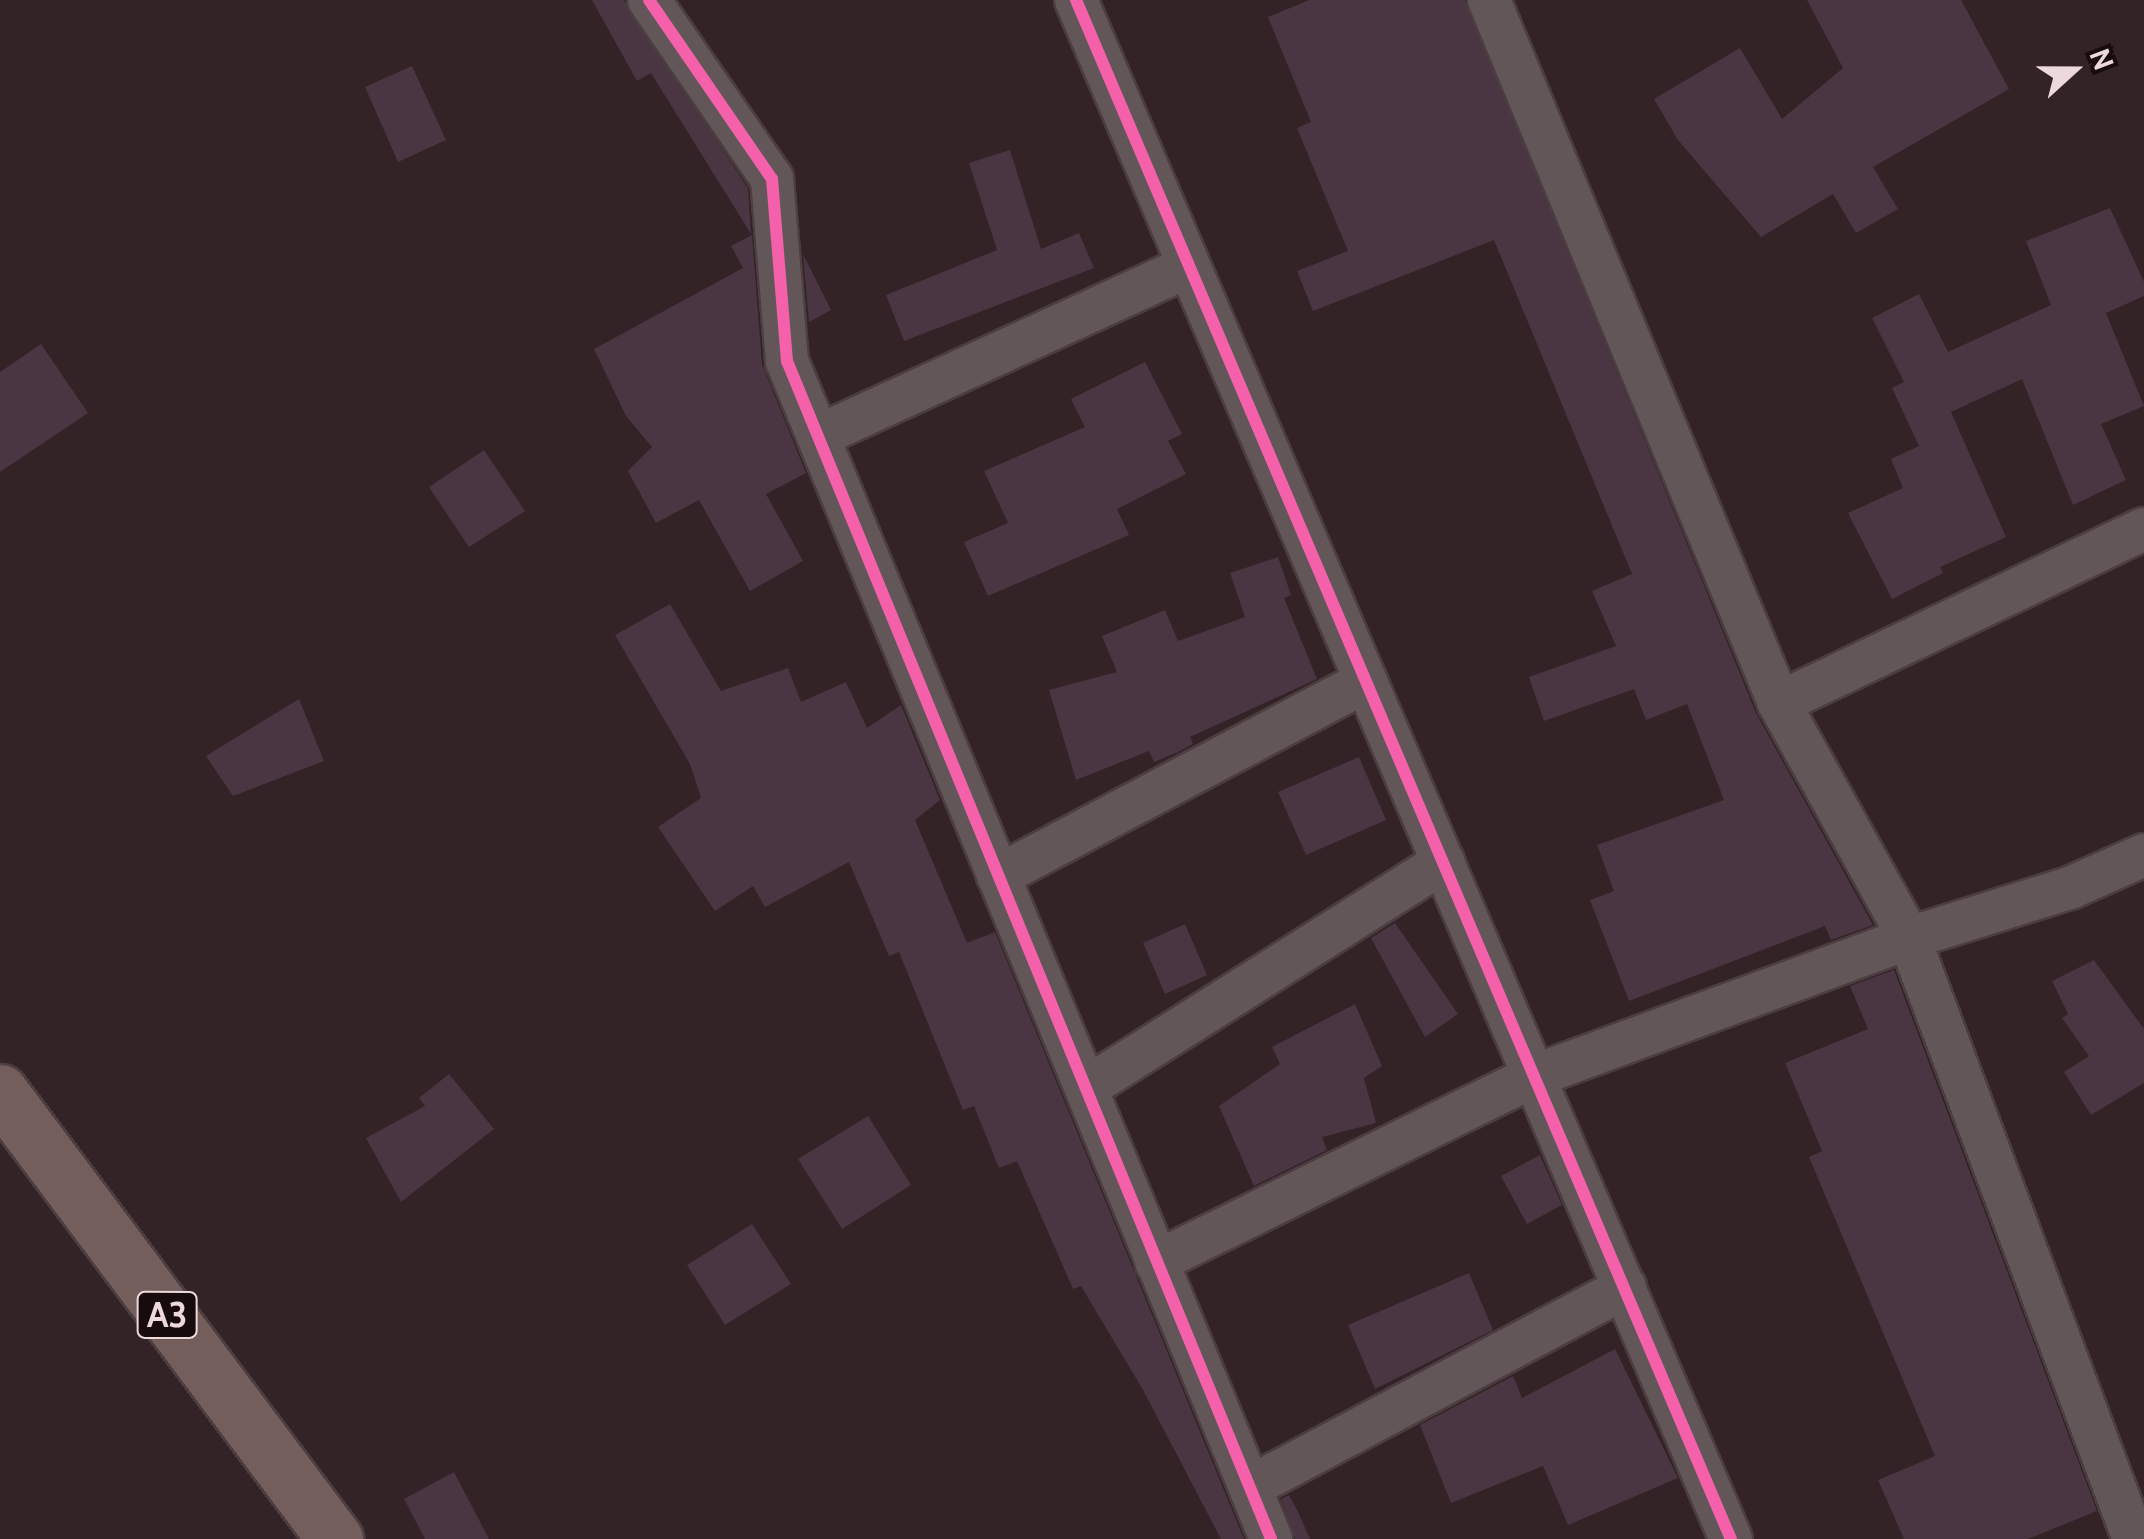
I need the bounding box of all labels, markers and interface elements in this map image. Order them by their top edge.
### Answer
north arrow [2024,20,2124,120]
text: N [2083,44,2121,75]
road number: A3 [134,1285,200,1345]

